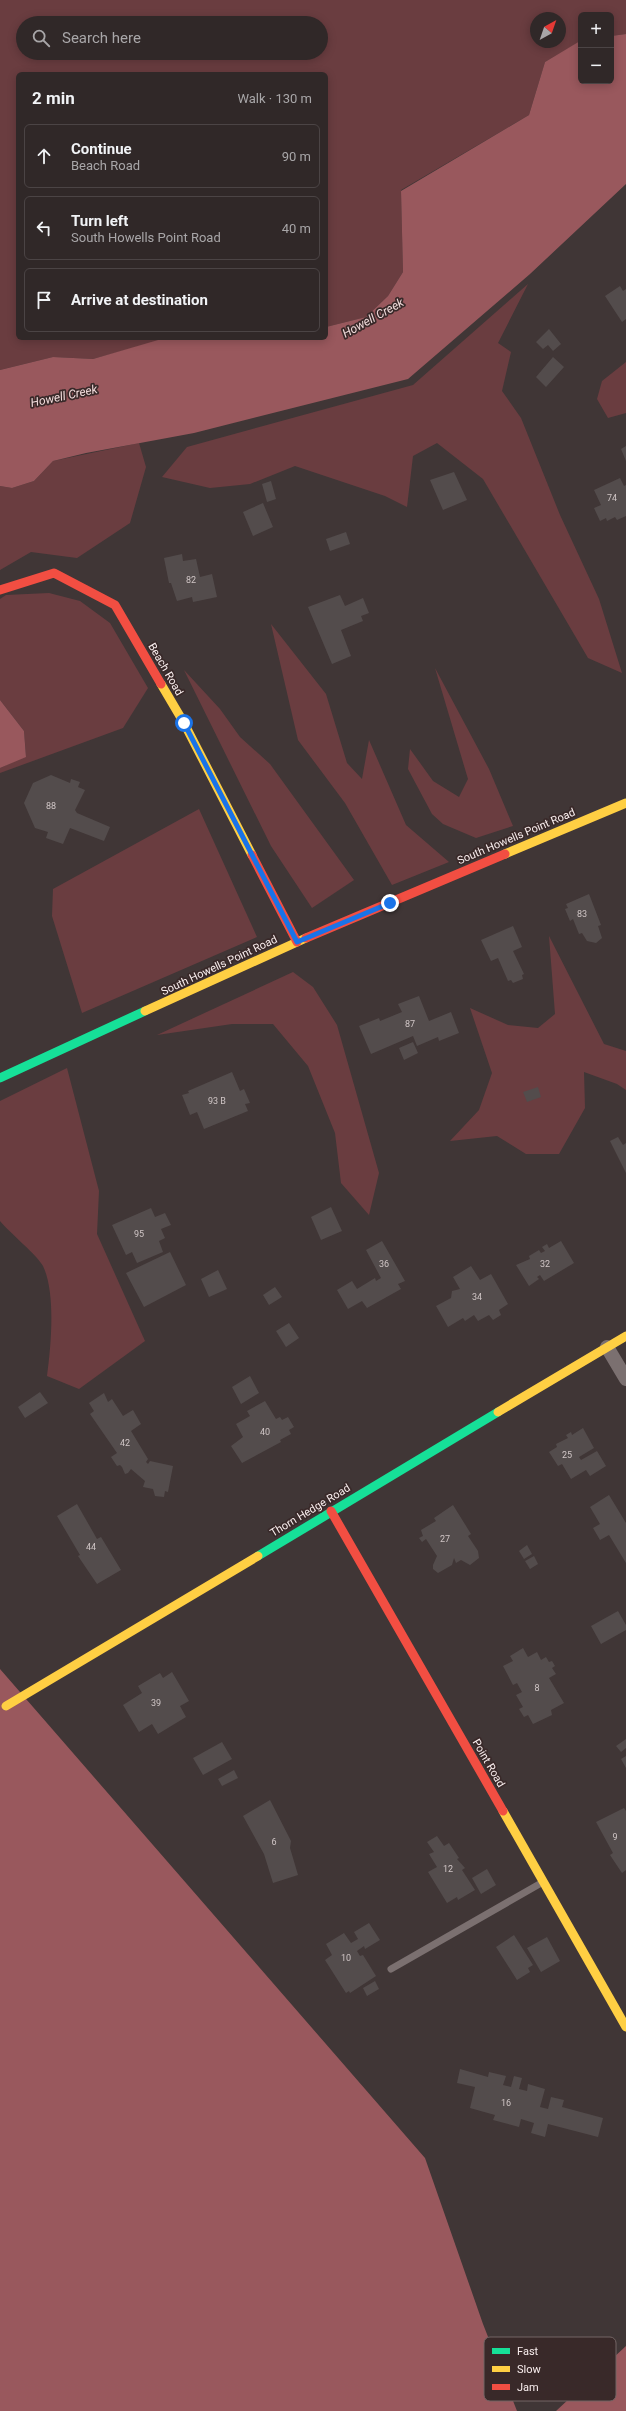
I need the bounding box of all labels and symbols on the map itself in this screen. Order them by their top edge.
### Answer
north arrow [530,12,566,48]
water label: Howell Creek [340,295,407,341]
water label: Howell Creek [29,382,100,410]
house number: 74 [607,493,617,503]
house number: 82 [186,575,196,585]
street label: Beach Road [145,641,186,698]
route start [175,714,193,732]
house number: 88 [46,801,56,811]
street label: South Howells Point Road [455,806,577,867]
route end [381,894,399,912]
house number: 83 [577,909,587,919]
street label: South Howells Point Road [159,933,279,998]
house number: 87 [405,1019,415,1029]
house number: 93 B [208,1096,226,1106]
house number: 95 [134,1229,144,1239]
house number: 36 [379,1259,389,1269]
house number: 32 [540,1259,550,1269]
house number: 34 [472,1292,482,1302]
house number: 40 [260,1427,270,1437]
house number: 42 [120,1438,130,1448]
house number: 25 [562,1450,572,1460]
street label: Thorn Hedge Road [268,1481,353,1540]
house number: 27 [440,1534,450,1544]
house number: 44 [86,1542,96,1552]
house number: 8 [534,1683,540,1693]
house number: 39 [151,1698,161,1708]
street label: Point Road [470,1737,508,1790]
house number: 9 [612,1832,618,1842]
house number: 6 [271,1837,277,1847]
house number: 12 [443,1864,453,1874]
house number: 10 [341,1953,351,1963]
house number: 16 [501,2098,511,2108]
legend [484,2337,616,2401]
text: Fast [517,2345,539,2358]
text: Slow [517,2363,541,2376]
text: Jam [517,2381,539,2394]

